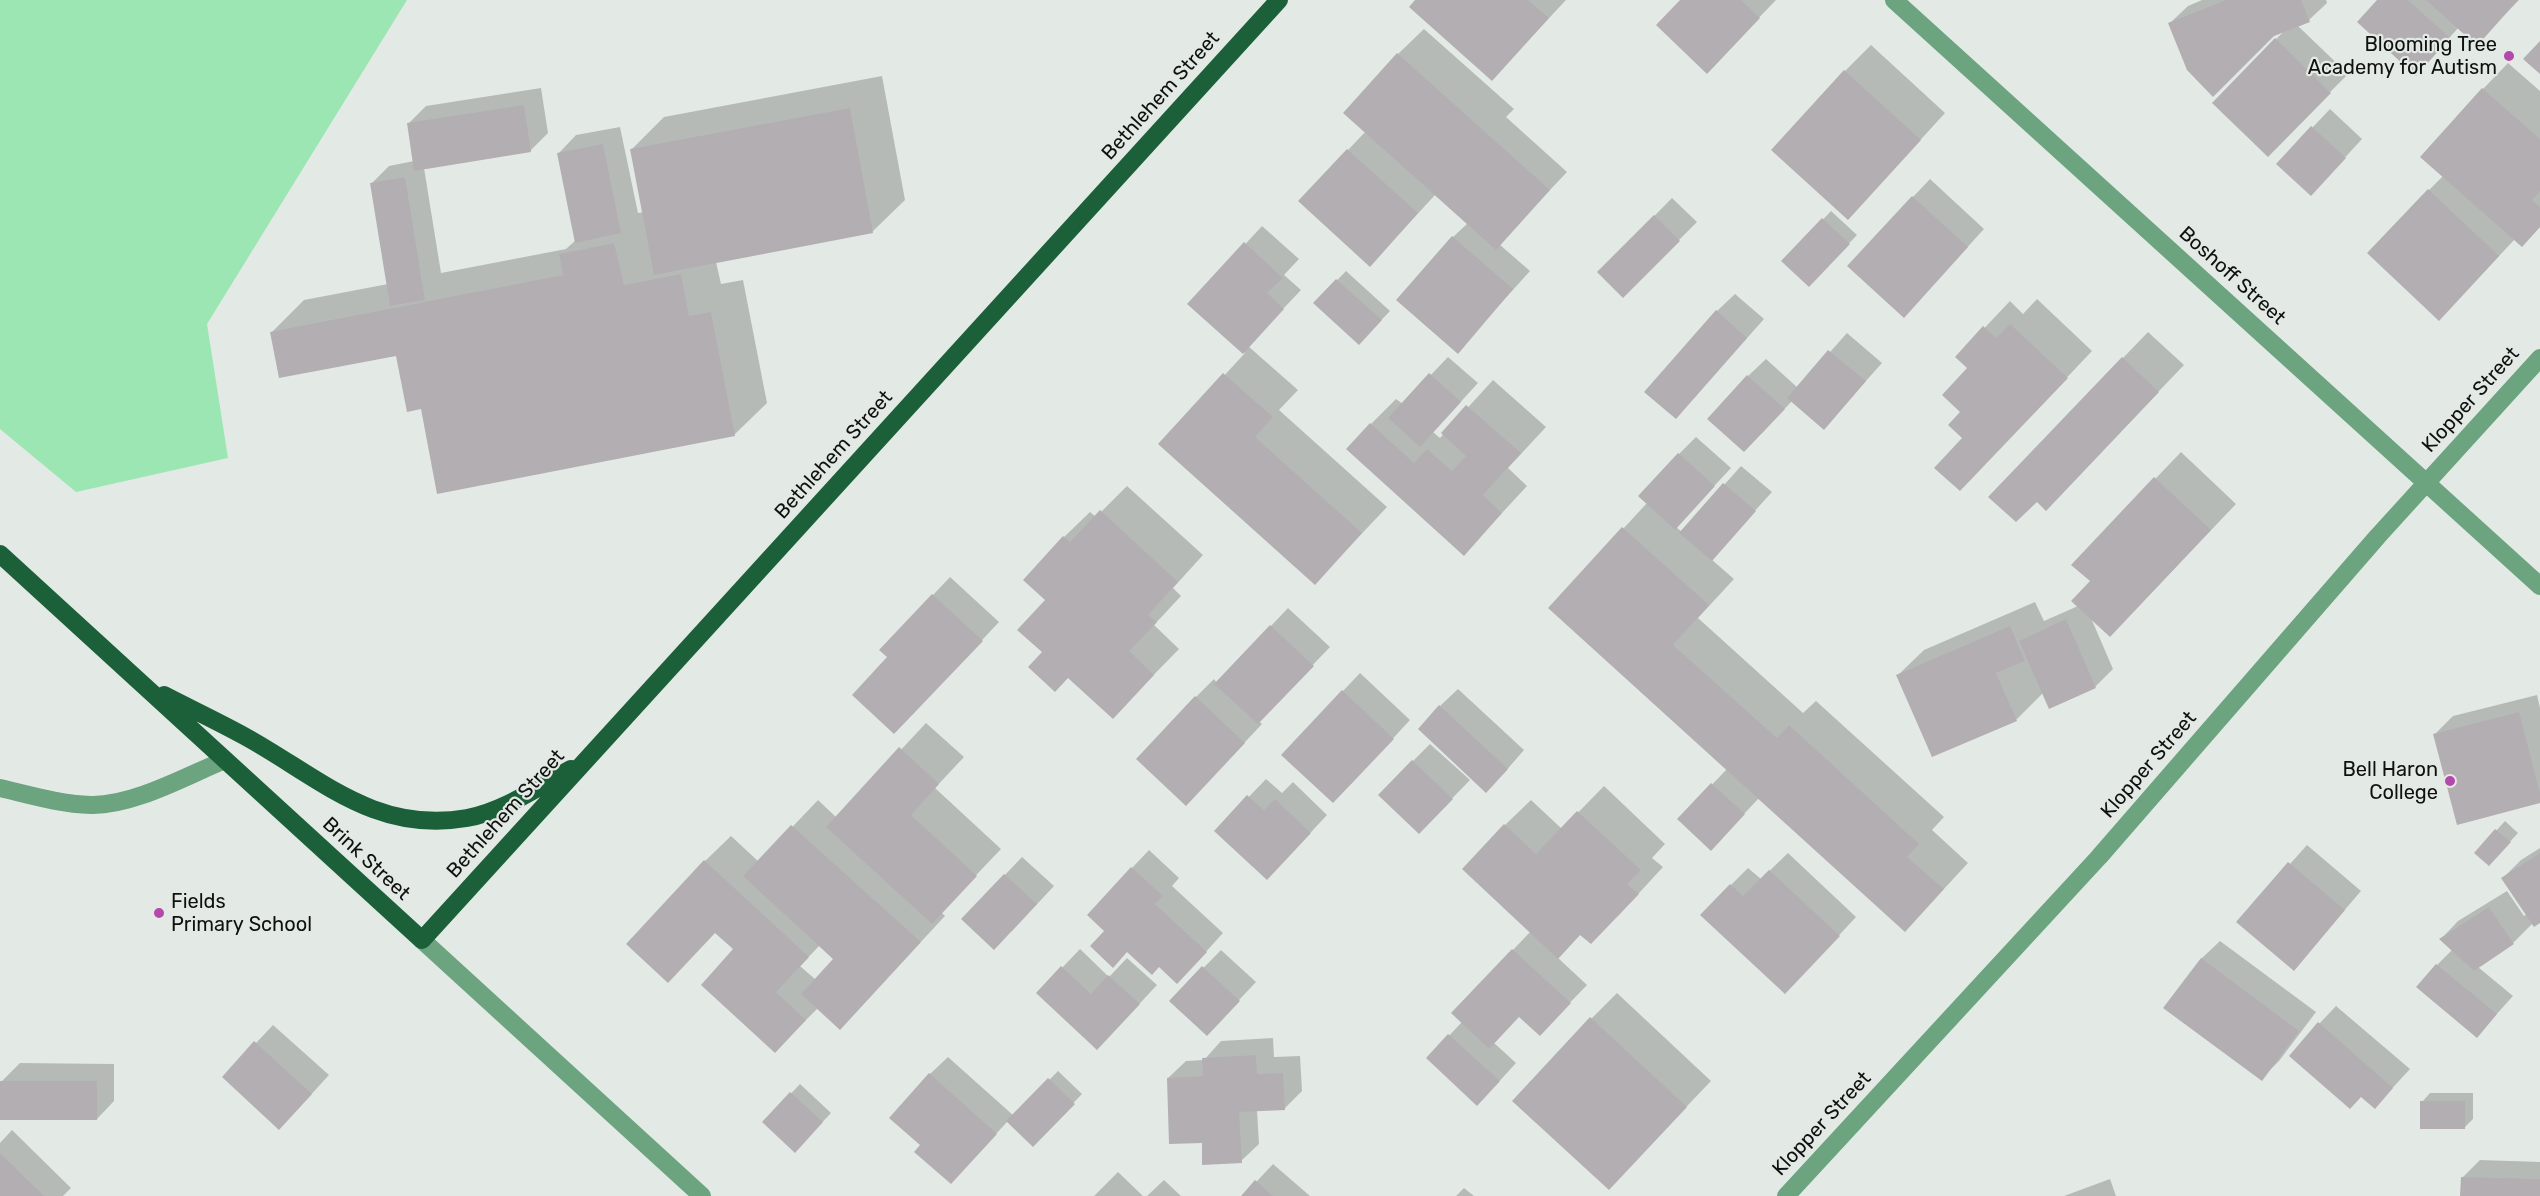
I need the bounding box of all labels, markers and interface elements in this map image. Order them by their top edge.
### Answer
street label: Bethlehem Street [1097,27,1225,165]
place label: Blooming Tree Academy for Autism [2308,33,2497,80]
marker: Blooming Tree Academy for Autism [2502,49,2516,63]
street label: Boshoff Street [2174,222,2290,330]
street label: Klopper Street [2417,342,2525,458]
street label: Bethlehem Street [770,386,898,524]
street label: Klopper Street [2096,707,2202,823]
street label: Bethlehem Street [442,745,570,883]
place label: Bell Haron College [2342,758,2438,805]
marker: Bell Haron College [2443,774,2457,788]
street label: Brink Street [317,812,415,906]
place label: Fields Primary School [171,890,312,937]
marker: Fields Primary School [152,906,166,920]
street label: Klopper Street [1768,1067,1876,1181]

